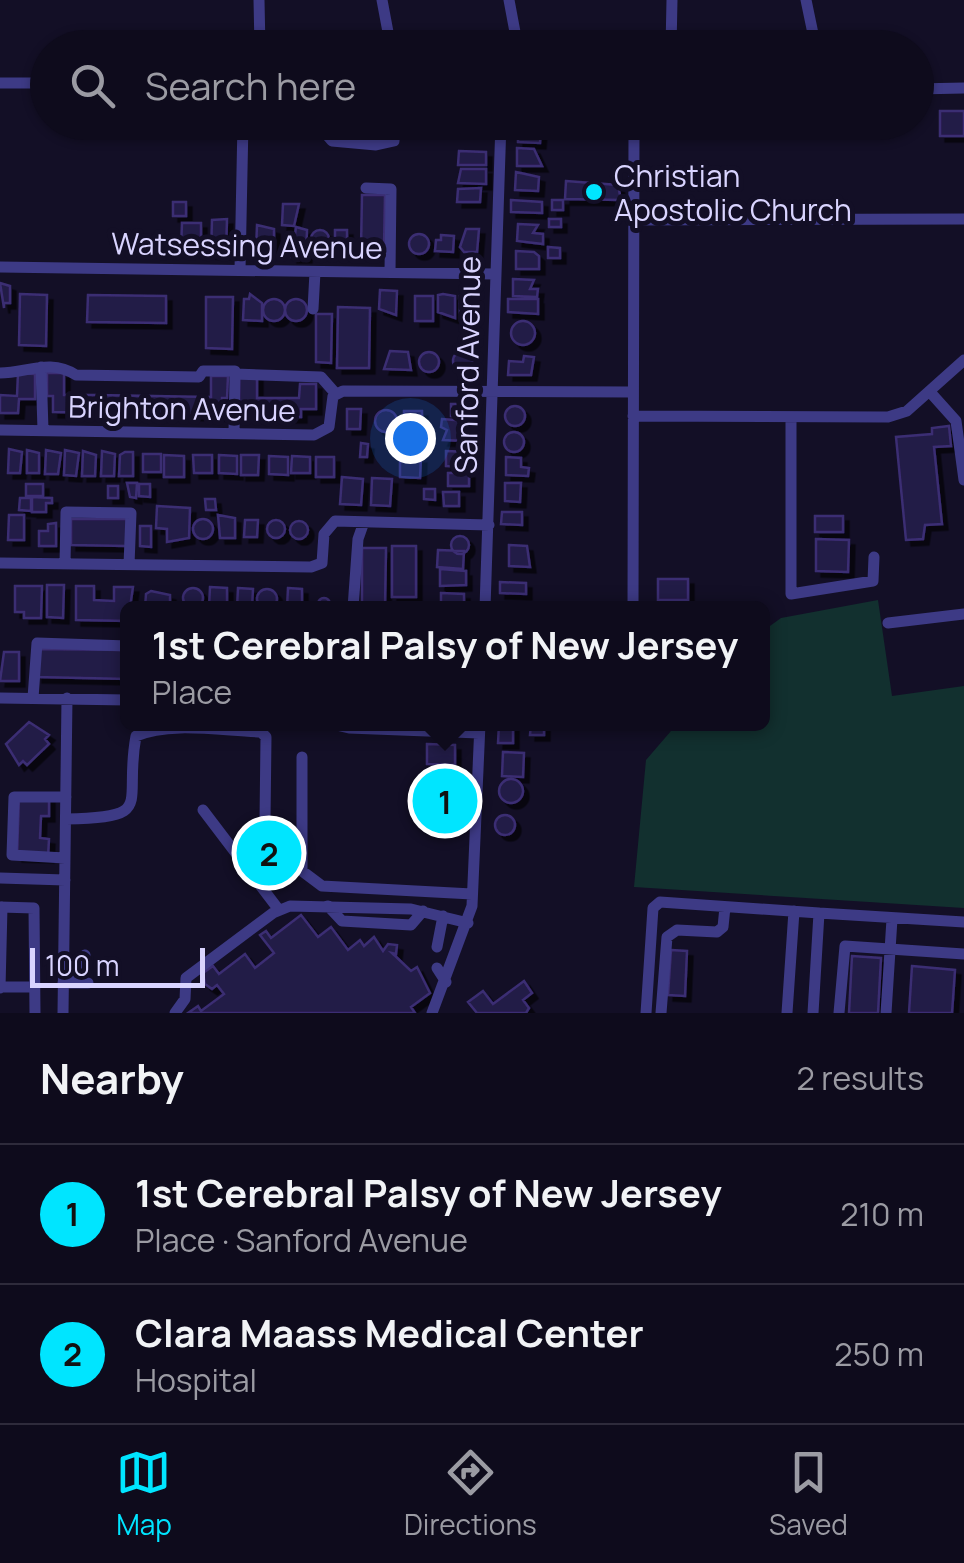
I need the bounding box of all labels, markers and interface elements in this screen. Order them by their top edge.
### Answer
search box [30,30,934,140]
icon: search [65,58,120,113]
text: Search here [145,59,356,111]
place label: Christian Apostolic Church [614,155,852,230]
marker: Christian Apostolic Church [583,181,605,203]
street label: Watsessing Avenue [111,222,383,268]
street label: Sanford Avenue [445,256,489,474]
street label: Brighton Avenue [68,386,296,430]
your location [385,413,436,464]
popup [120,601,770,731]
text: 1st Cerebral Palsy of New Jersey [152,618,738,670]
text: Place [152,670,232,714]
pin: 1 [412,764,478,838]
pin: 2 [236,816,302,890]
scale bar [30,943,205,988]
text: 100 m [45,946,119,984]
text: Nearby [40,1049,184,1107]
text: 2 results [797,1056,924,1100]
text: 1st Cerebral Palsy of New Jersey [135,1166,722,1218]
text: 1 [65,1192,80,1236]
text: 210 m [840,1192,924,1236]
text: Place · Sanford Avenue [135,1218,468,1262]
text: Clara Maass Medical Center [135,1306,644,1358]
text: 2 [63,1332,82,1376]
text: 250 m [834,1332,924,1376]
text: Hospital [135,1358,257,1402]
tab: Map [116,1445,172,1543]
tab: Directions [404,1445,537,1543]
tab: Saved [769,1445,848,1543]

